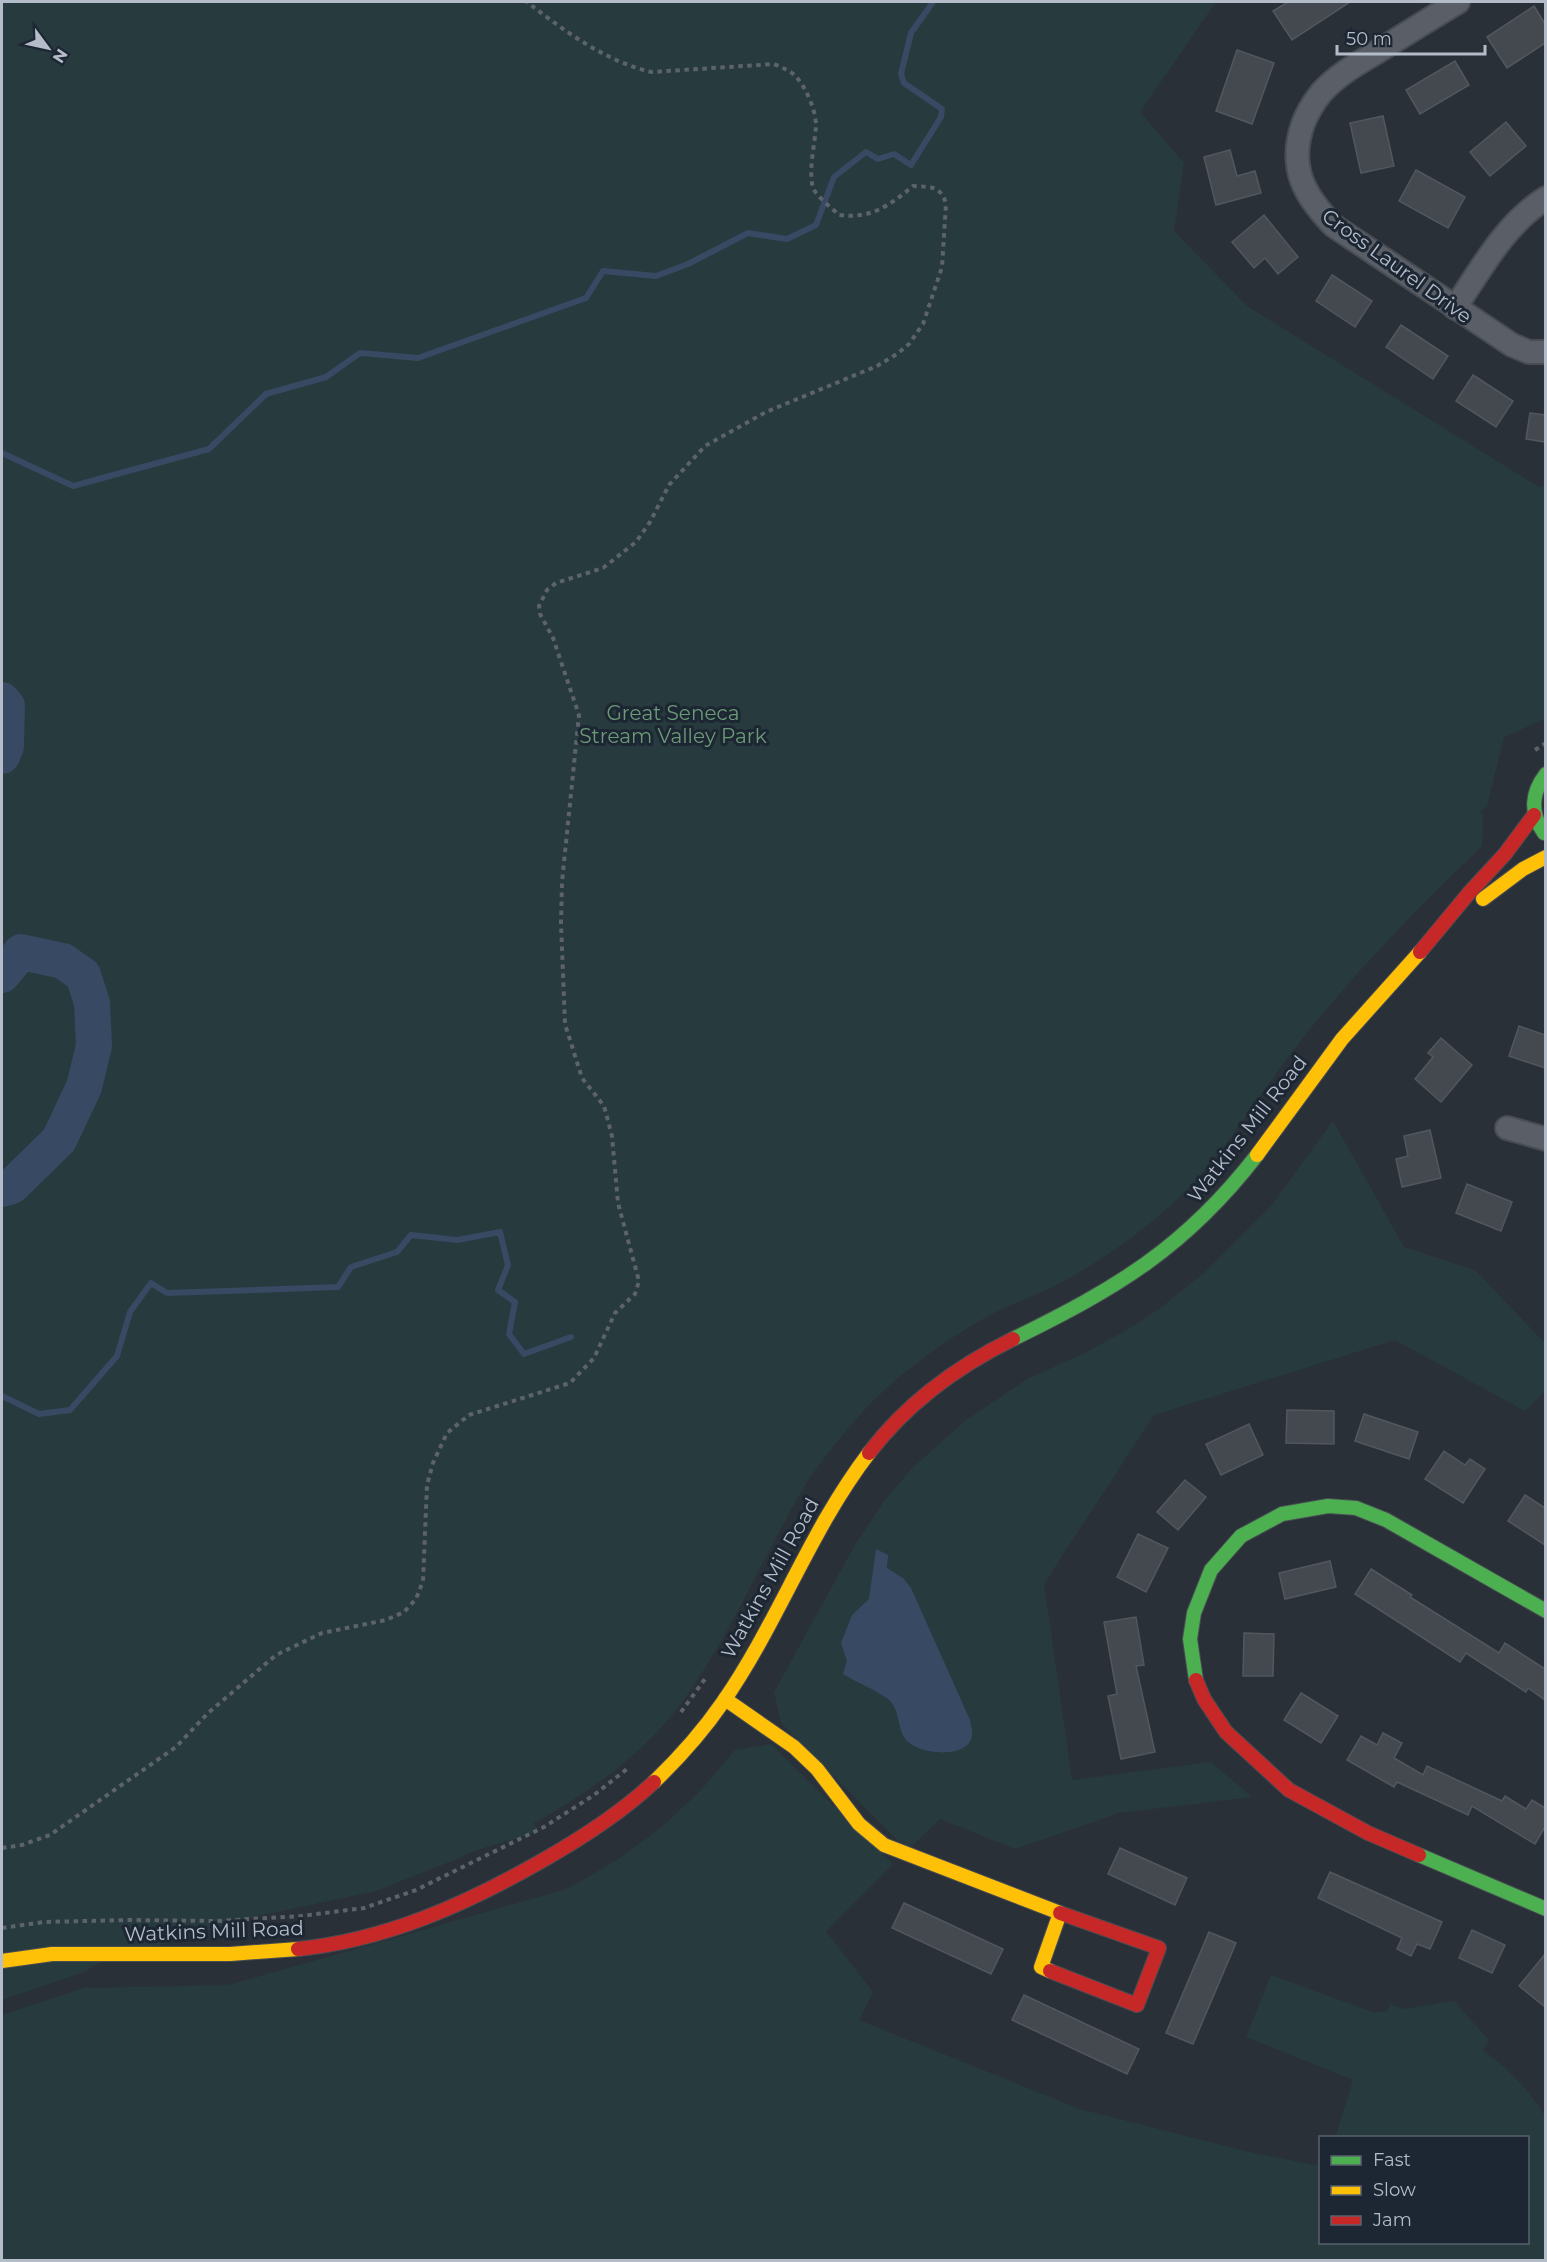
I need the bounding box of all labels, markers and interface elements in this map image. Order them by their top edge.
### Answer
north arrow [18,18,78,78]
scale bar [1337,18,1486,56]
text: 50 m [1346,28,1392,50]
text: N [49,45,72,66]
street label: Cross Laurel Drive [1317,204,1477,328]
park label: Great Seneca Stream Valley Park [579,701,767,748]
street label: Watkins Mill Road [1182,1051,1312,1207]
street label: Watkins Mill Road [716,1494,824,1662]
street label: Watkins Mill Road [124,1916,304,1946]
legend [1319,2136,1529,2244]
text: Fast [1373,2149,1411,2171]
text: Slow [1373,2179,1416,2201]
text: Jam [1372,2209,1412,2231]

